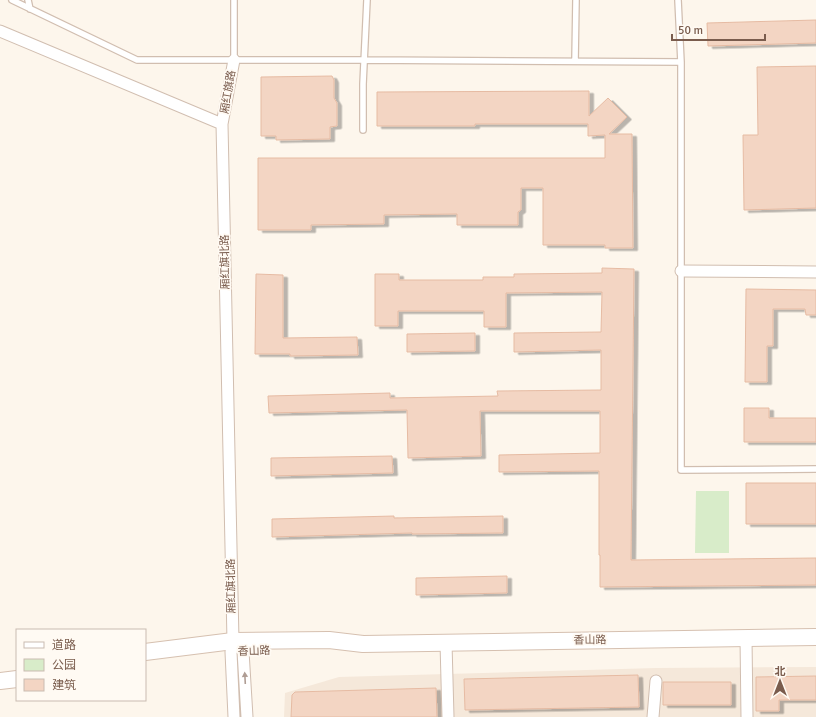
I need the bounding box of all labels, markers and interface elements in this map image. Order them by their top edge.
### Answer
scale bar [672,16,765,42]
text: 50 m [678,23,703,38]
street label: 厢红旗路 [218,69,238,115]
street label: 厢红旗北路 [218,234,232,290]
street label: 厢红旗北路 [224,558,238,614]
legend [16,629,146,701]
street label: 香山路 [573,633,607,647]
text: 道路 [52,638,76,653]
street label: 香山路 [237,644,271,658]
text: 公园 [52,658,76,673]
north arrow [760,661,800,701]
text: 北 [775,665,786,678]
one-way arrow [241,672,248,684]
text: 建筑 [52,678,76,693]

